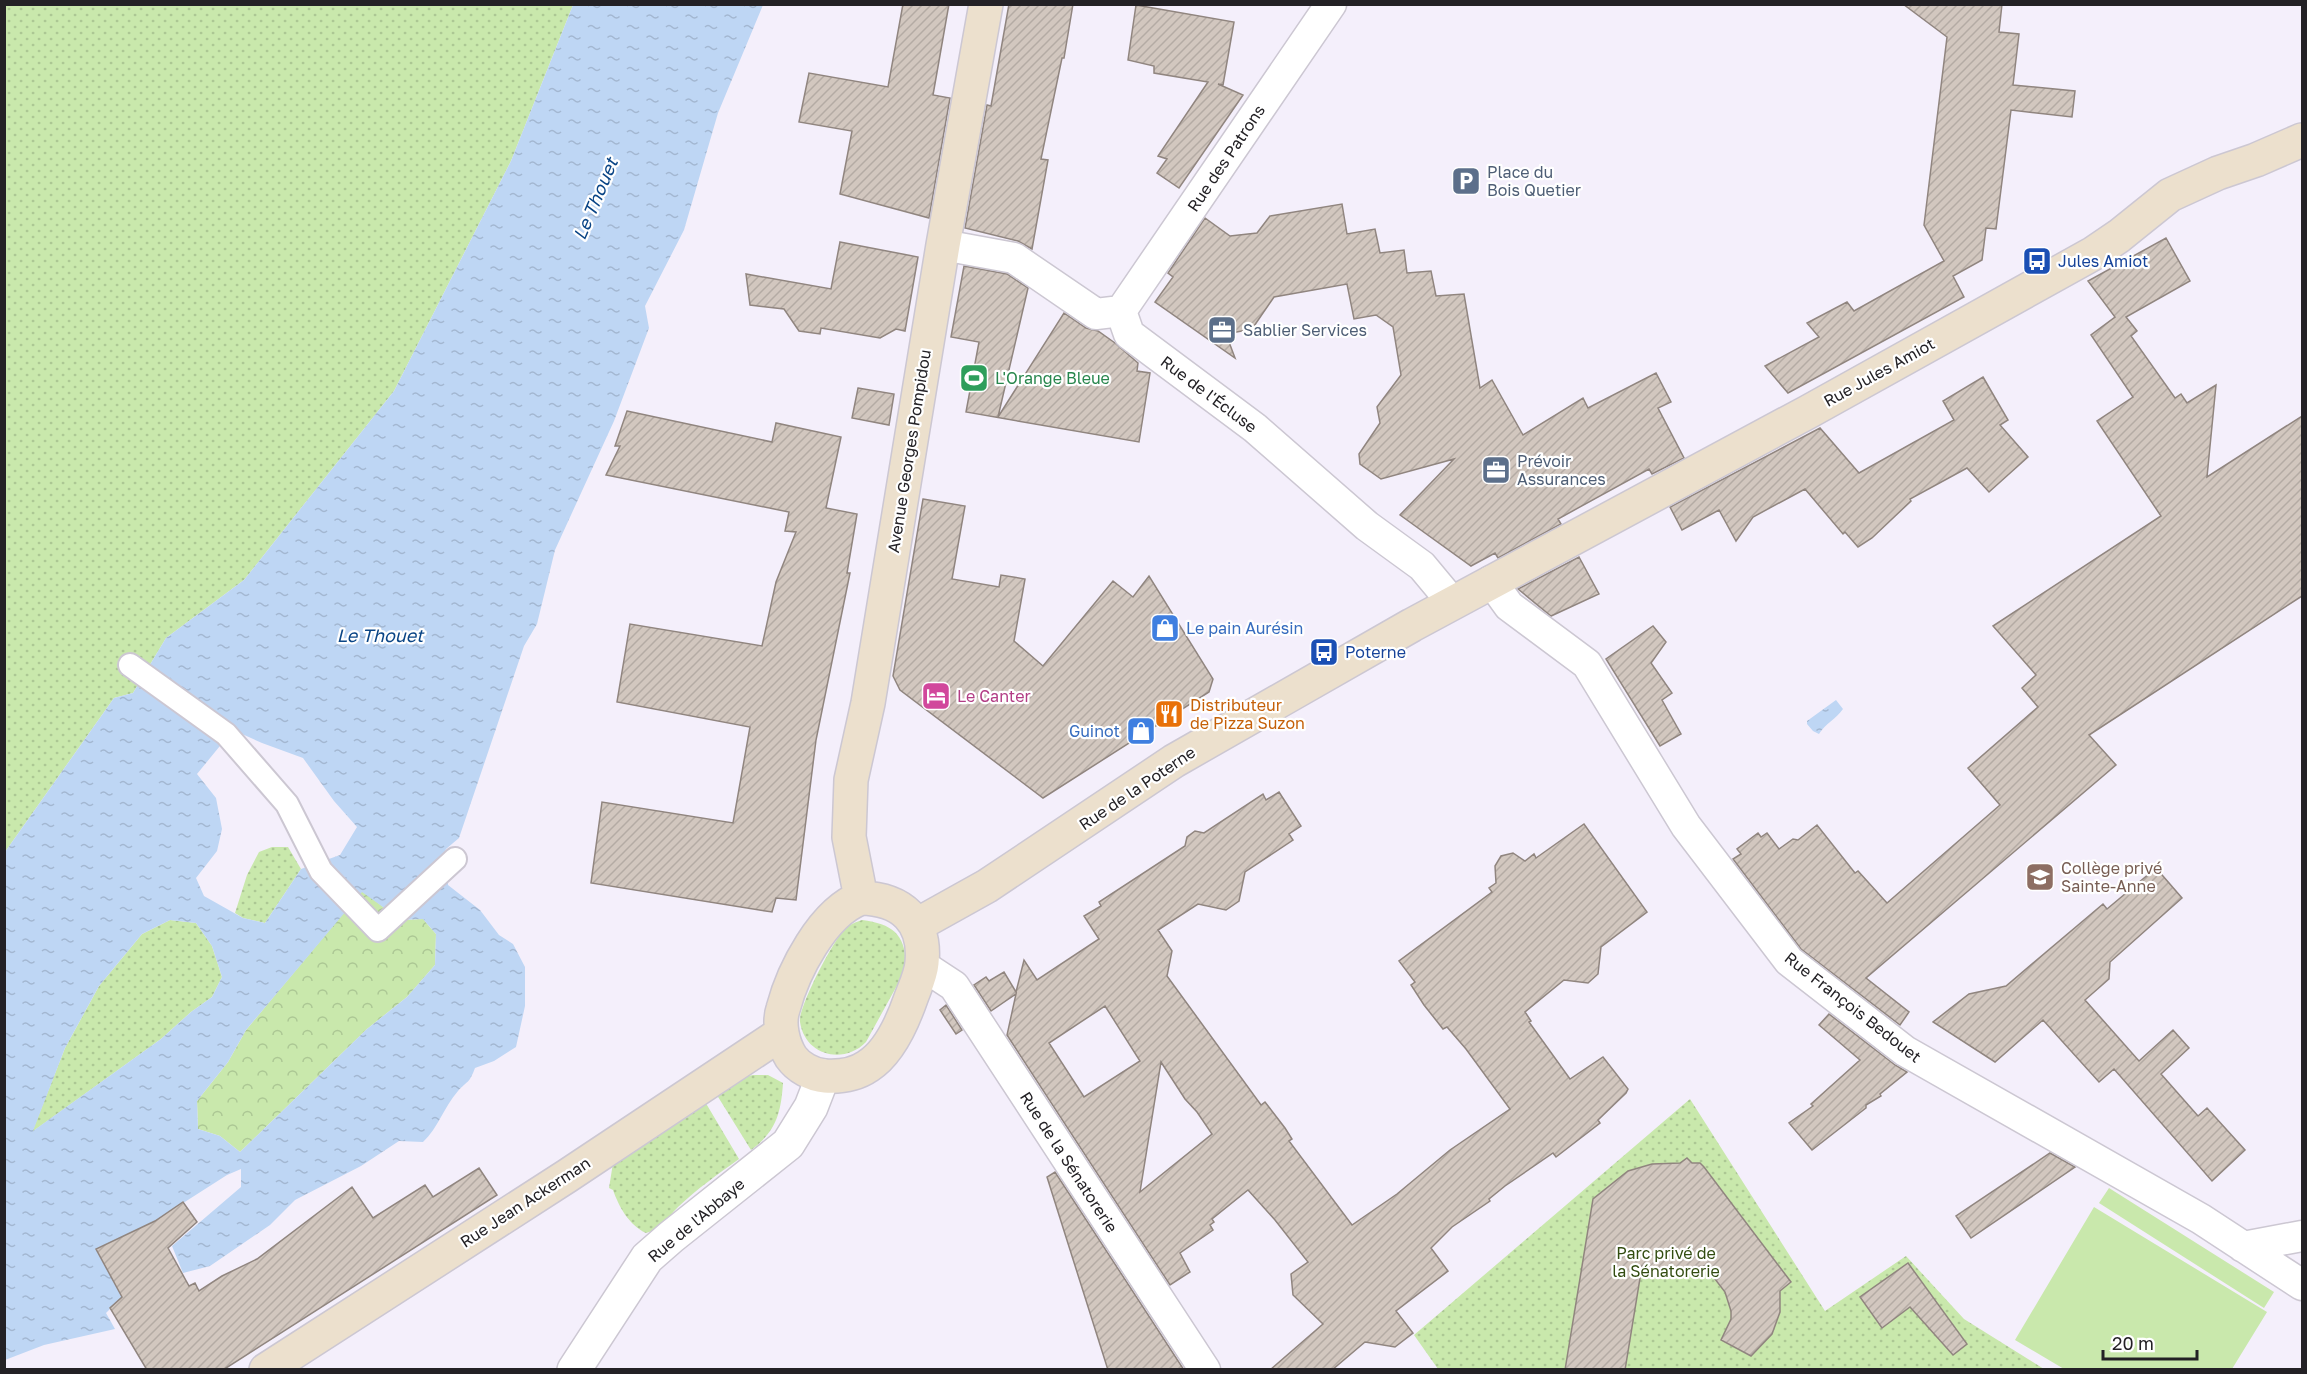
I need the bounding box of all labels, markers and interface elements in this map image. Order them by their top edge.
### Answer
street label: Rue des Patrons [1183,101,1269,215]
water label: Le Thouet [568,153,623,243]
place label: Place du Bois Quetier [1487,162,1581,200]
parking icon: Place du Bois Quetier [1450,165,1482,197]
bus stop icon: Jules Amiot [2021,245,2053,277]
place label: Jules Amiot [2058,251,2148,271]
office icon: Sablier Services [1206,314,1238,346]
place label: Sablier Services [1243,320,1367,340]
street label: Rue Jules Amiot [1820,333,1938,411]
street label: Avenue Georges Pompidou [883,348,935,554]
street label: Rue de l'Écluse [1157,351,1261,437]
sports icon: L'Orange Bleue [958,362,990,394]
place label: L'Orange Bleue [995,368,1110,388]
place label: Prévoir Assurances [1517,451,1606,489]
office icon: Prévoir Assurances [1480,454,1512,486]
shop icon: Le pain Aurésin [1149,612,1181,644]
place label: Le pain Aurésin [1186,618,1303,638]
water label: Le Thouet [337,624,425,646]
bus stop icon: Poterne [1308,636,1340,668]
place label: Poterne [1345,642,1406,662]
hotel icon: Le Canter [920,680,952,712]
place label: Le Canter [957,686,1031,706]
place label: Distributeur de Pizza Suzon [1190,695,1305,733]
restaurant icon: Distributeur de Pizza Suzon [1153,698,1185,730]
shop icon: Guinot [1125,715,1157,747]
place label: Guinot [1069,721,1120,741]
street label: Rue de la Poterne [1075,742,1199,834]
place label: Collège privé Sainte-Anne [2061,858,2162,896]
school or university icon: Collège privé Sainte-Anne [2024,861,2056,893]
street label: Rue François Bedouet [1781,947,1925,1067]
street label: Rue de la Sénatorerie [1016,1088,1122,1236]
street label: Rue Jean Ackerman [456,1152,594,1252]
street label: Rue de l'Abbaye [643,1174,749,1266]
park label: Parc privé de la Sénatorerie [1612,1243,1720,1281]
scale bar [2103,1323,2198,1361]
text: 20 m [2112,1332,2154,1354]

